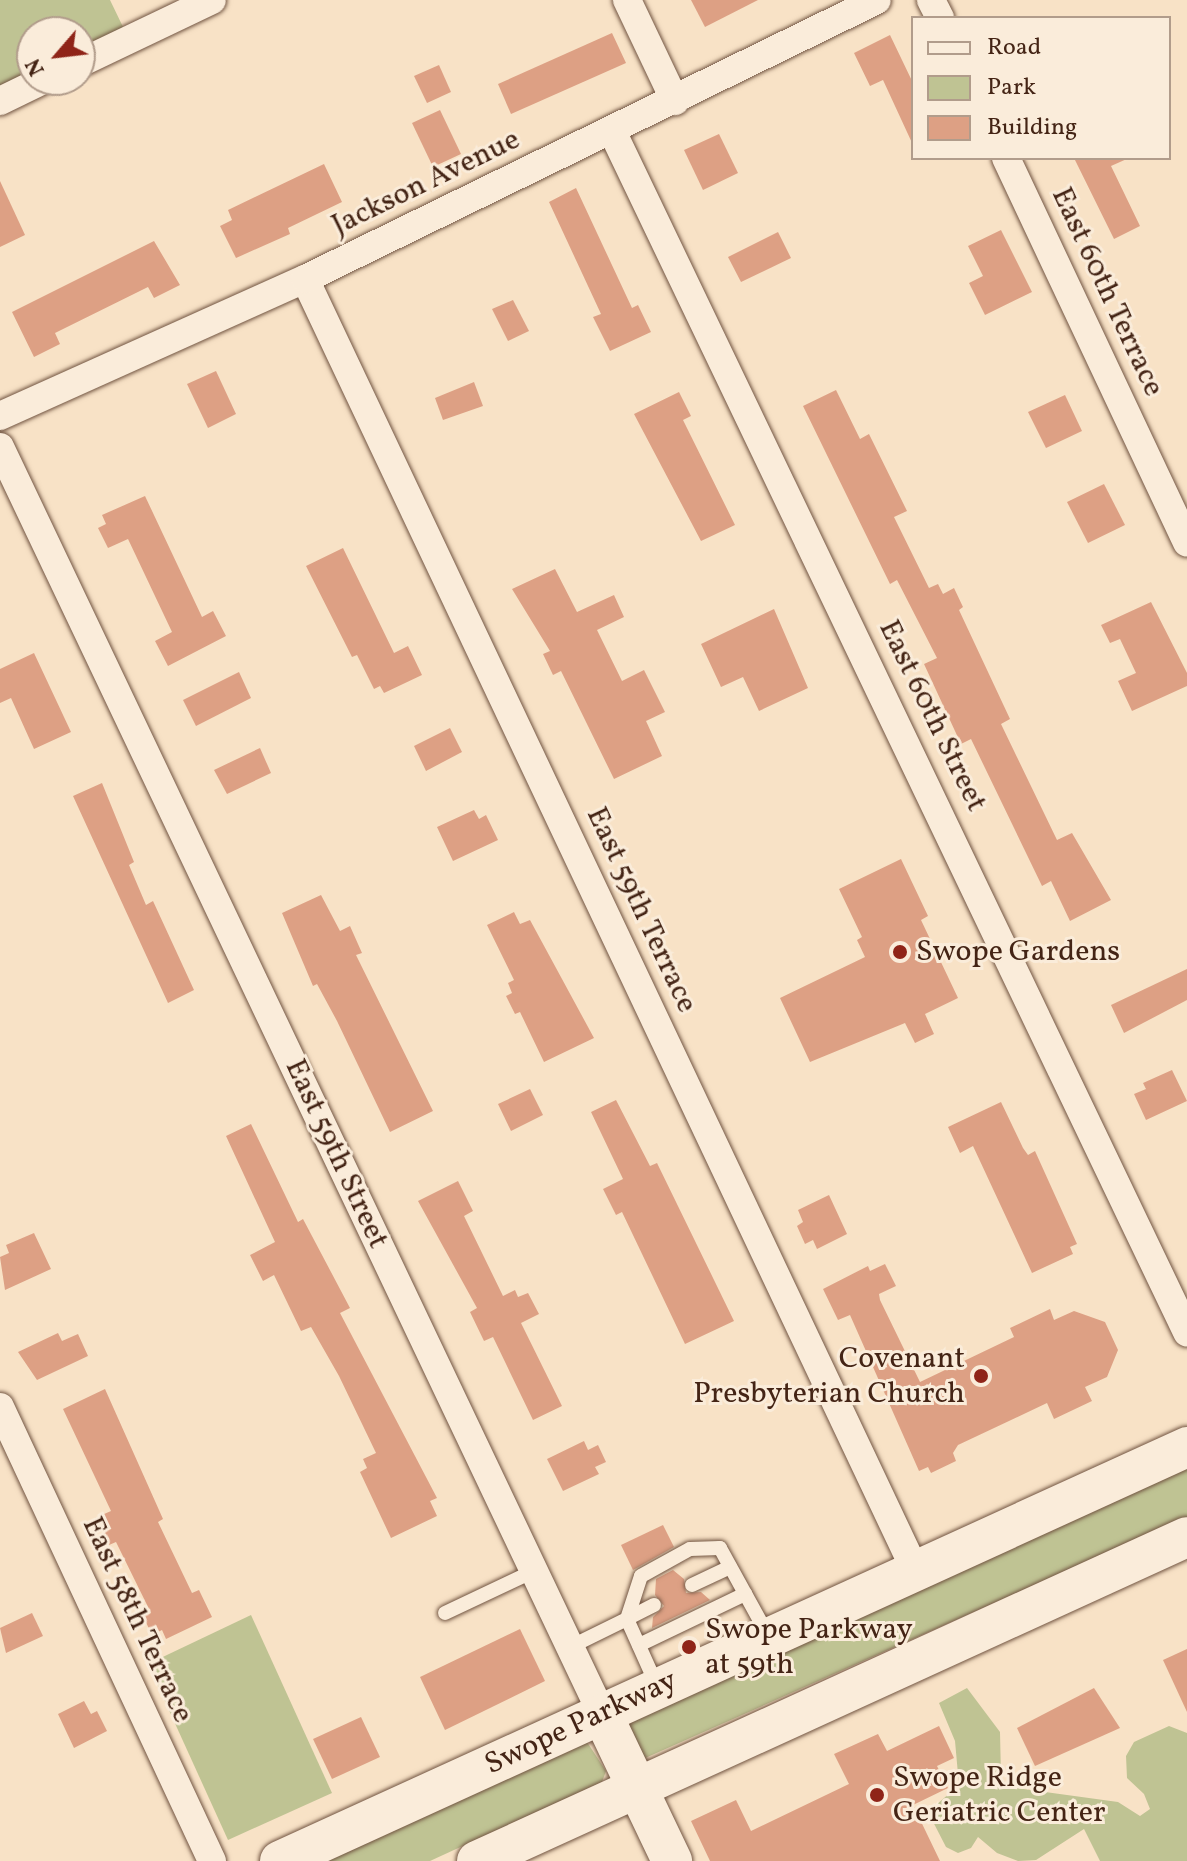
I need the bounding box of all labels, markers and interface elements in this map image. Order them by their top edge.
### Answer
north arrow [16,16,96,96]
legend [911,16,1171,160]
text: Road [987,31,1041,65]
text: N [19,52,54,81]
text: Park [987,71,1036,105]
text: Building [987,111,1077,145]
street label: Jackson Avenue [326,122,526,244]
street label: East 60th Terrace [1043,181,1171,403]
street label: East 60th Street [870,614,994,818]
street label: East 59th Terrace [577,801,705,1019]
place label: Swope Gardens [916,934,1120,970]
marker: Swope Gardens [891,943,909,961]
street label: East 59th Street [276,1054,396,1254]
place label: Covenant Presbyterian Church [693,1341,965,1412]
marker: Covenant Presbyterian Church [972,1367,990,1385]
street label: East 58th Terrace [73,1511,201,1729]
place label: Swope Parkway at 59th [705,1612,913,1682]
marker: Swope Parkway at 59th [680,1638,698,1656]
street label: Swope Parkway [479,1663,683,1783]
place label: Swope Ridge Geriatric Center [893,1760,1106,1830]
marker: Swope Ridge Geriatric Center [868,1786,886,1804]

